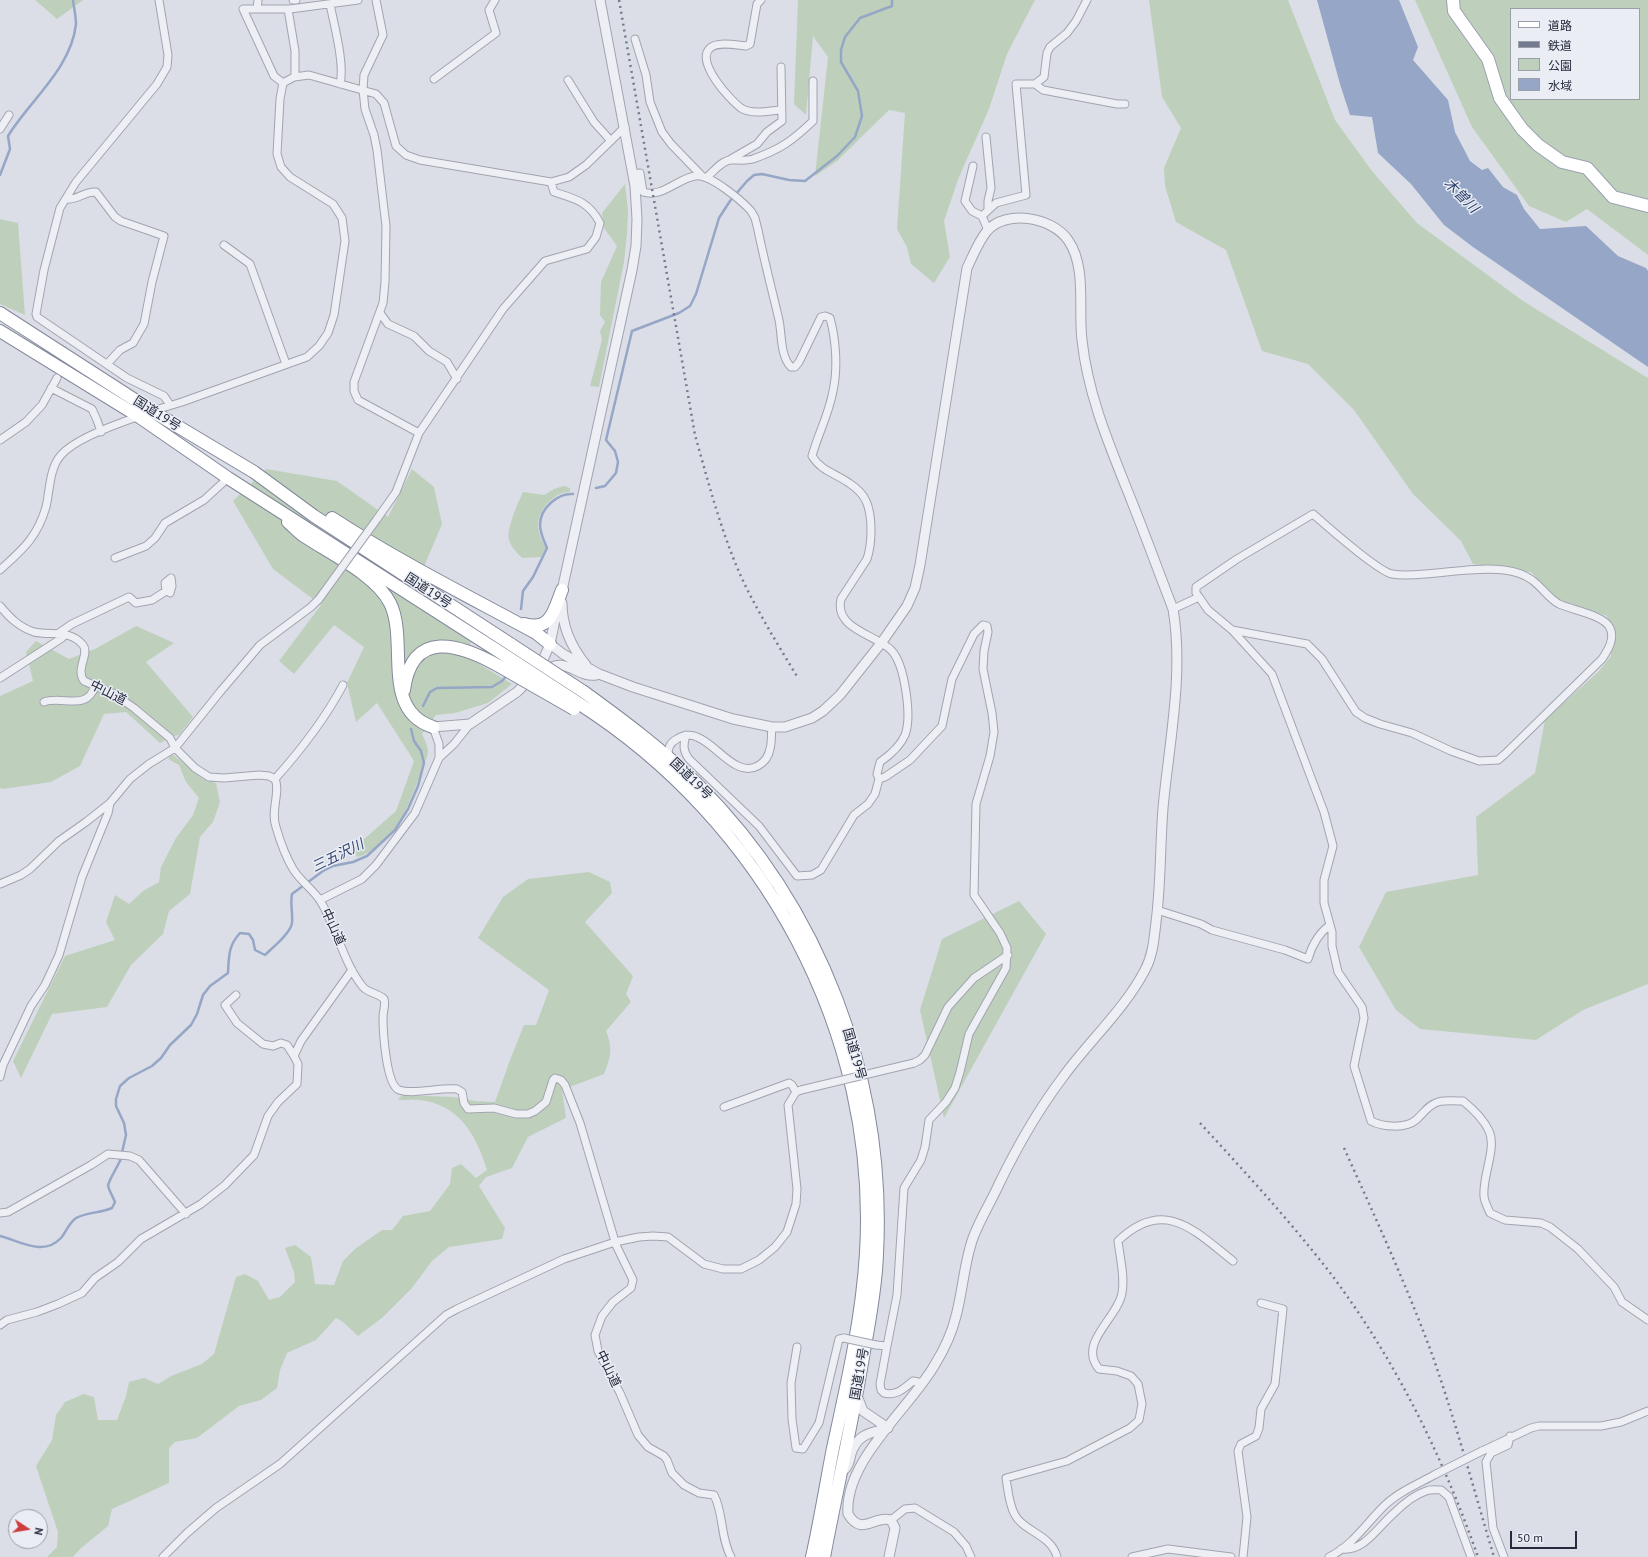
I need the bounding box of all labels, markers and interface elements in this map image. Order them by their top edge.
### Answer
legend [1510,8,1640,100]
text: 道路 [1548,18,1572,33]
text: 鉄道 [1548,38,1572,53]
text: 公園 [1548,58,1572,73]
text: 水域 [1548,78,1572,93]
water label: 木曽川 [1440,175,1482,217]
street label: 国道19号 [130,393,184,435]
street label: 国道19号 [401,570,455,612]
street label: 中山道 [87,677,129,709]
street label: 国道19号 [666,755,716,803]
water label: 三五沢川 [309,836,367,876]
street label: 中山道 [318,906,348,948]
street label: 国道19号 [839,1026,869,1082]
street label: 国道19号 [848,1346,872,1402]
street label: 中山道 [592,1348,624,1390]
north arrow [8,1509,48,1549]
scale bar [1512,1523,1579,1549]
text: N [31,1526,46,1536]
text: 50 m [1517,1530,1543,1545]

